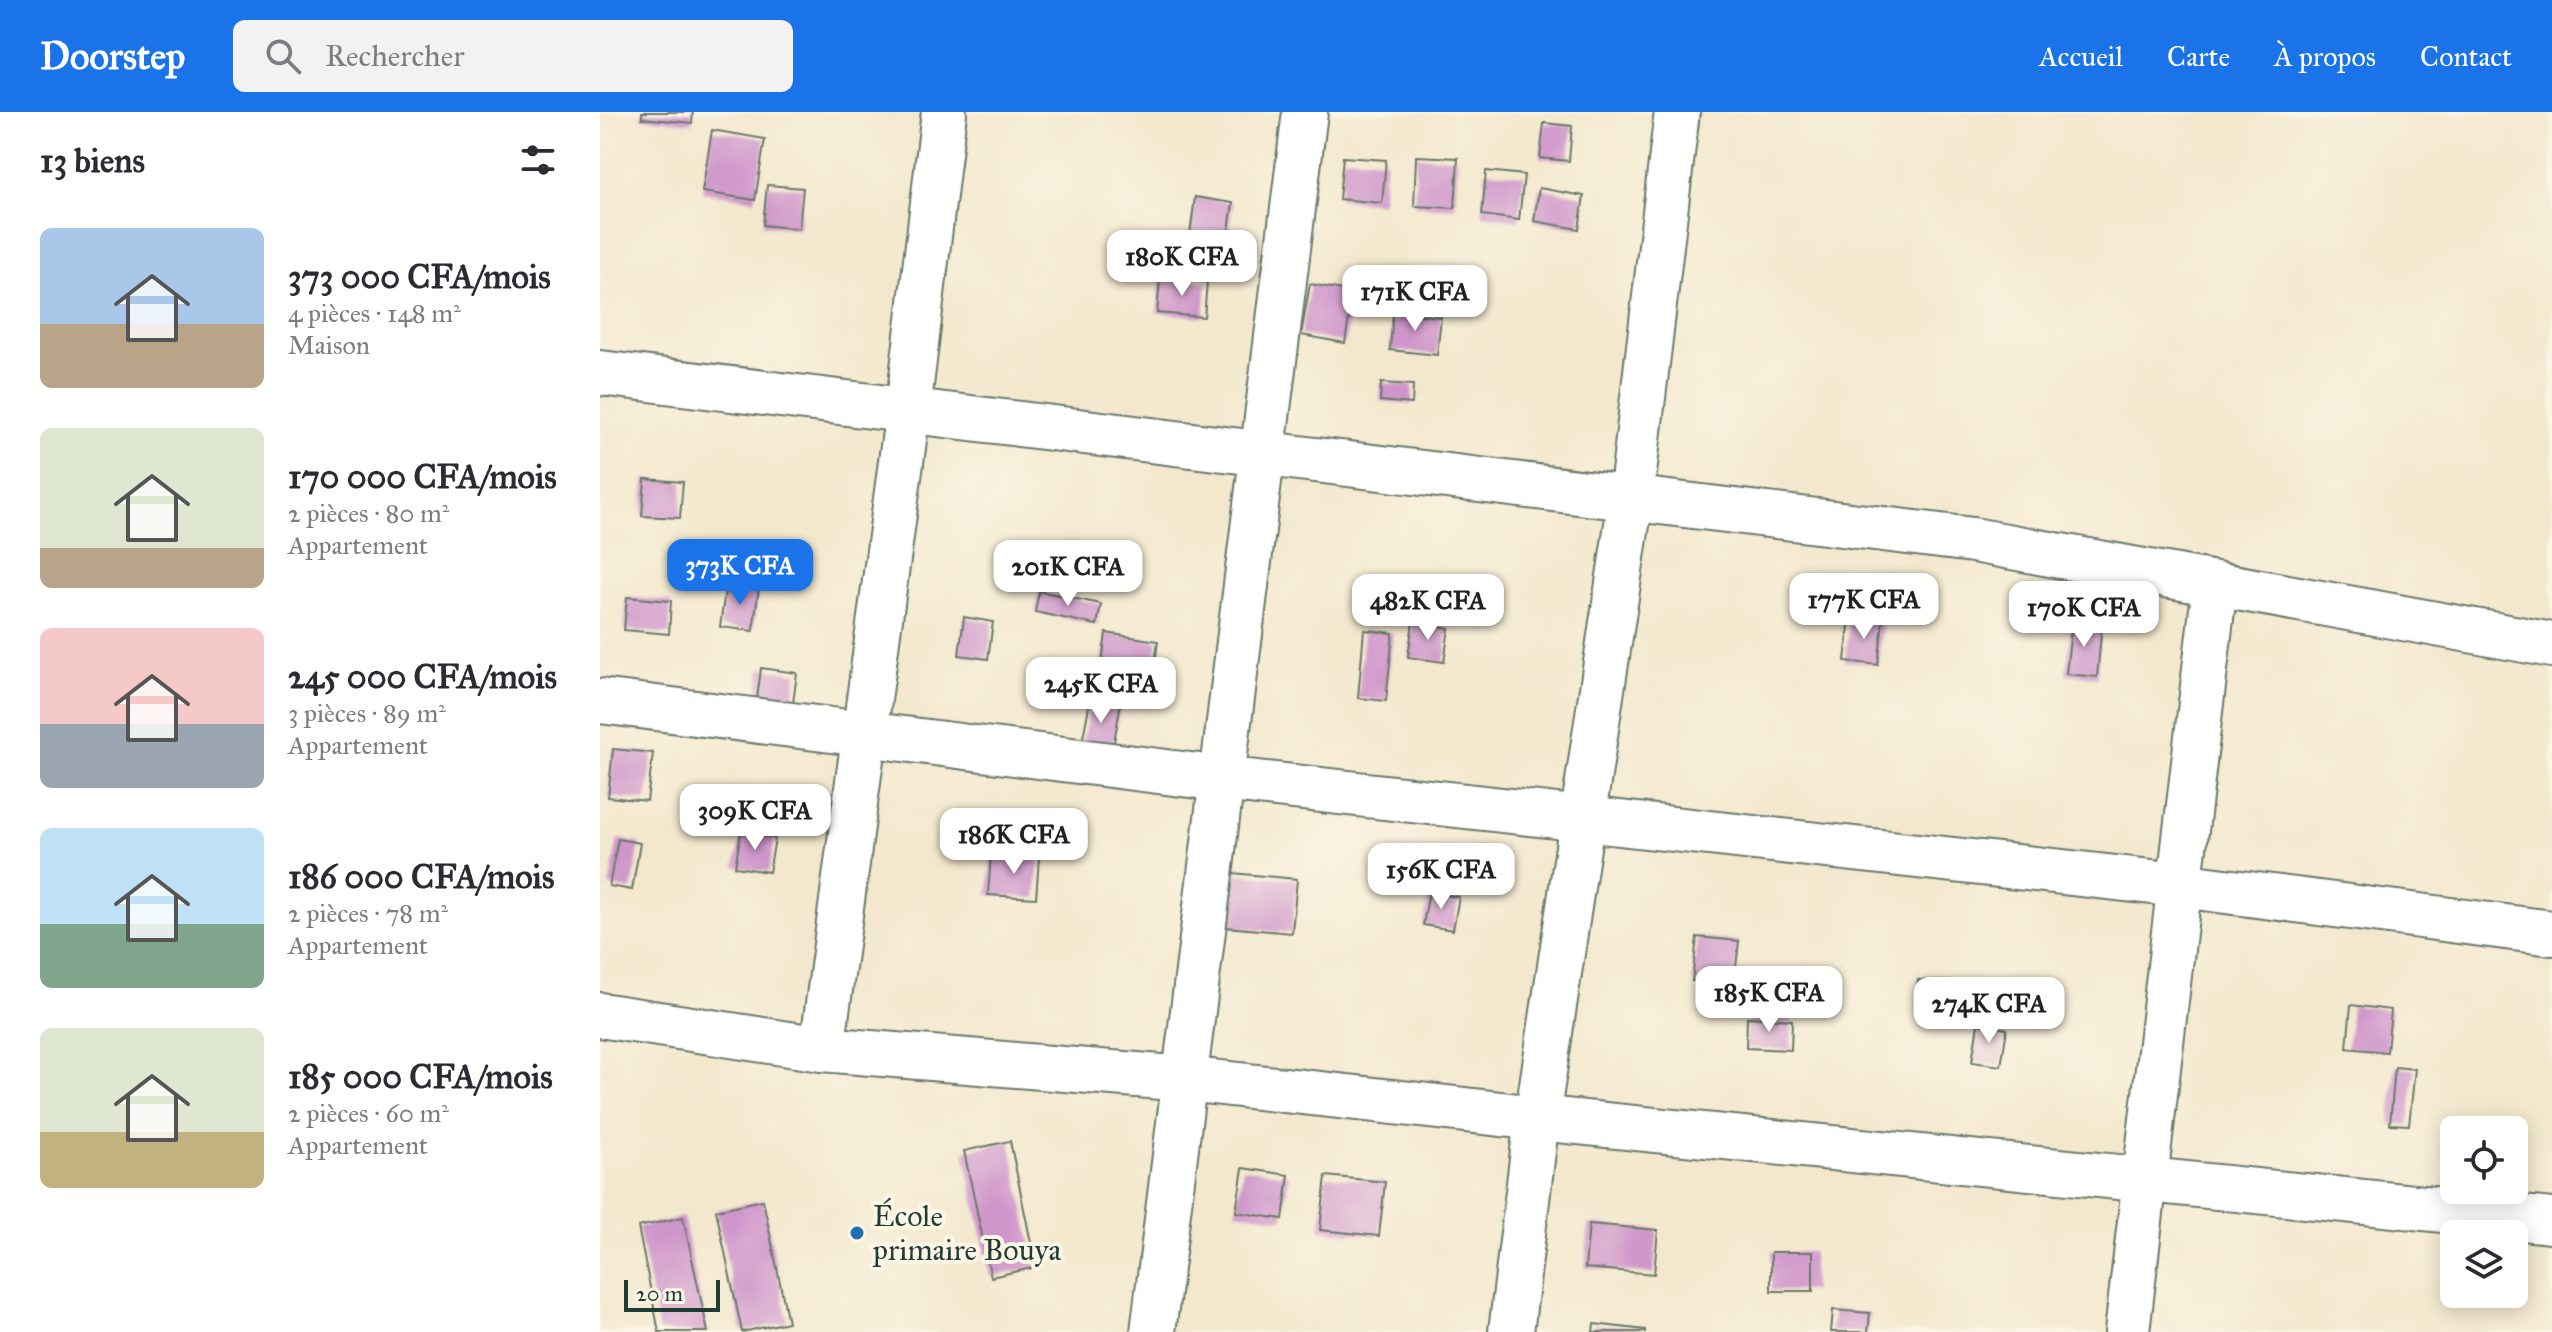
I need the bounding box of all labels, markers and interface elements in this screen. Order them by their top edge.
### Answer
search box [233,20,793,92]
text: Doorstep [40,33,185,79]
icon: search [261,34,305,78]
text: Rechercher [325,38,464,74]
text: Accueil [2039,39,2123,74]
text: Carte [2167,39,2230,74]
text: À propos [2274,39,2376,74]
text: Contact [2420,39,2512,74]
icon: filters [516,138,560,182]
text: 13 biens [40,140,145,181]
pin: 180K CFA [1099,230,1265,298]
text: 180K CFA [1125,240,1239,272]
text: 373 000 CFA/mois [288,256,551,297]
icon: home [104,260,200,356]
pin: 171K CFA [1332,265,1498,333]
text: 171K CFA [1360,275,1470,307]
text: 4 pièces · 148 m² [288,297,461,329]
text: Maison [288,329,370,361]
text: 170 000 CFA/mois [288,456,557,497]
icon: home [104,460,200,556]
text: 2 pièces · 80 m² [288,497,449,529]
text: Appartement [288,529,428,561]
pin: 373K CFA [657,539,823,607]
pin: 201K CFA [985,540,1151,608]
text: 373K CFA [685,549,795,581]
text: 201K CFA [1012,550,1125,582]
pin: 177K CFA [1781,573,1947,641]
pin: 482K CFA [1345,574,1511,642]
pin: 170K CFA [2001,581,2167,649]
text: 177K CFA [1807,583,1921,615]
text: 482K CFA [1370,584,1486,616]
text: 170K CFA [2027,591,2141,623]
text: 245 000 CFA/mois [288,656,557,697]
pin: 245K CFA [1018,657,1184,725]
icon: home [104,660,200,756]
text: 245K CFA [1044,667,1158,699]
text: 3 pièces · 89 m² [288,697,446,729]
text: Appartement [288,729,428,761]
pin: 309K CFA [672,784,838,852]
text: 309K CFA [698,794,812,826]
pin: 186K CFA [931,808,1097,876]
text: 186K CFA [958,818,1070,850]
pin: 156K CFA [1358,843,1524,911]
text: 156K CFA [1386,853,1496,885]
text: 186 000 CFA/mois [288,856,554,897]
icon: home [104,860,200,956]
text: 2 pièces · 78 m² [288,897,448,929]
text: Appartement [288,929,428,961]
pin: 185K CFA [1686,966,1852,1034]
text: 185K CFA [1713,976,1825,1008]
pin: 274K CFA [1906,977,2072,1045]
text: 274K CFA [1932,987,2046,1019]
text: 185 000 CFA/mois [288,1056,553,1097]
icon: home [104,1060,200,1156]
text: 2 pièces · 60 m² [288,1097,449,1129]
map controls [2440,1116,2528,1308]
button: locate [2440,1116,2528,1204]
text: Appartement [288,1129,428,1161]
place label: École primaire Bouya [872,1197,1061,1268]
button: layers [2440,1220,2528,1308]
marker: École primaire Bouya [848,1224,866,1242]
scale bar [624,1276,720,1312]
text: 20 m [636,1280,683,1307]

